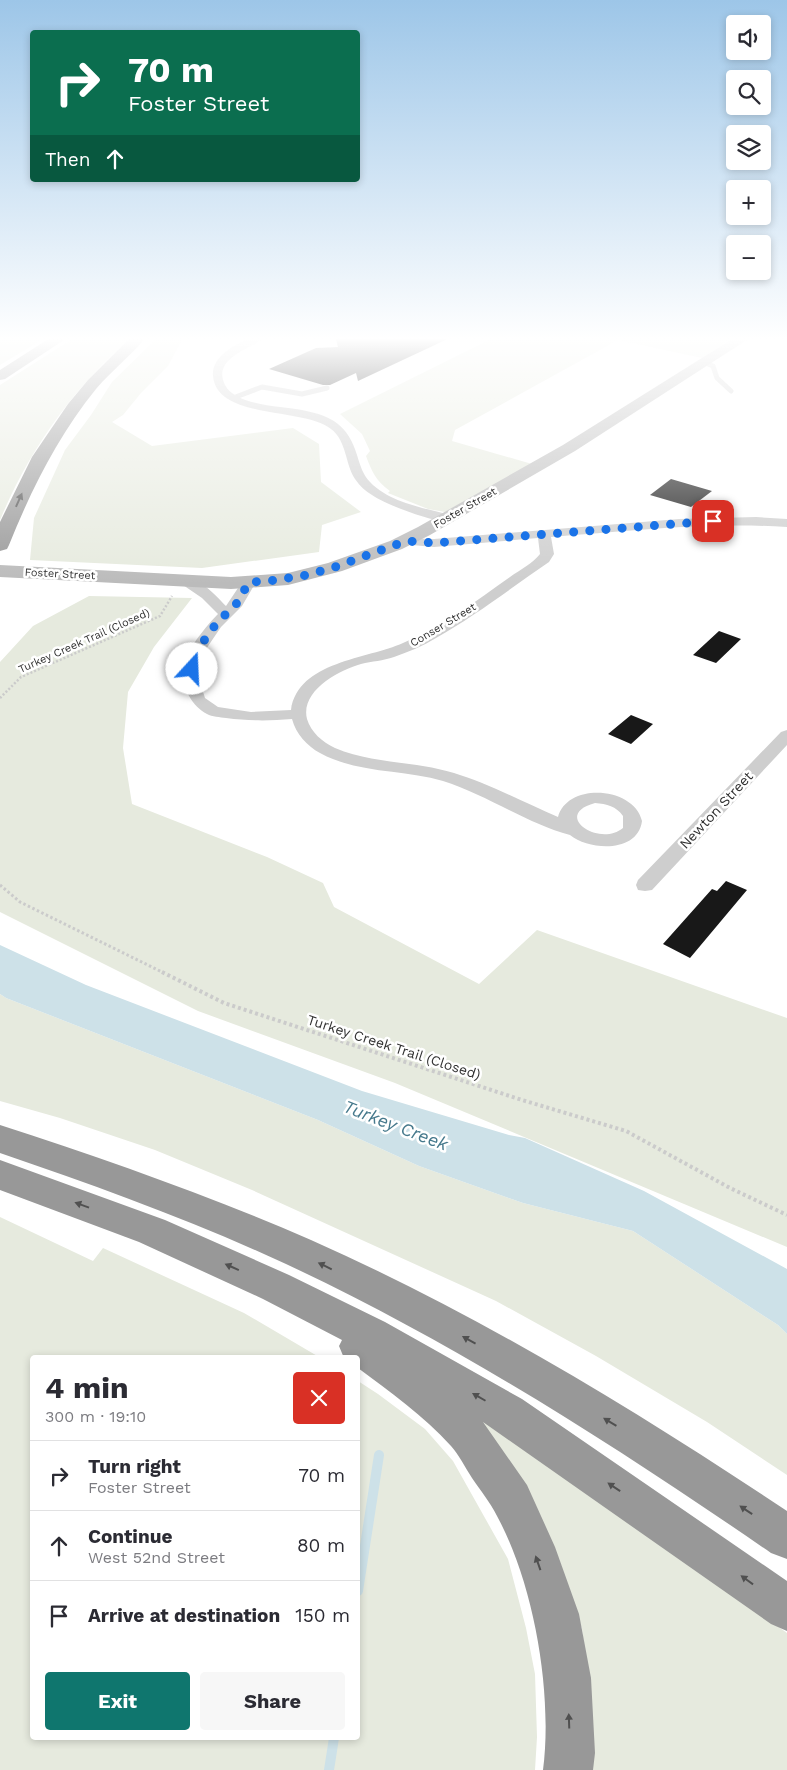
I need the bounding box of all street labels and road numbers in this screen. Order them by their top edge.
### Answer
street label: Foster Street [431,485,499,531]
street label: Foster Street [24,566,96,582]
street label: Conser Street [408,600,478,650]
street label: Turkey Creek Trail (Closed) [16,606,152,676]
street label: Newton Street [676,768,756,852]
street label: Turkey Creek Trail (Closed) [305,1011,483,1083]

